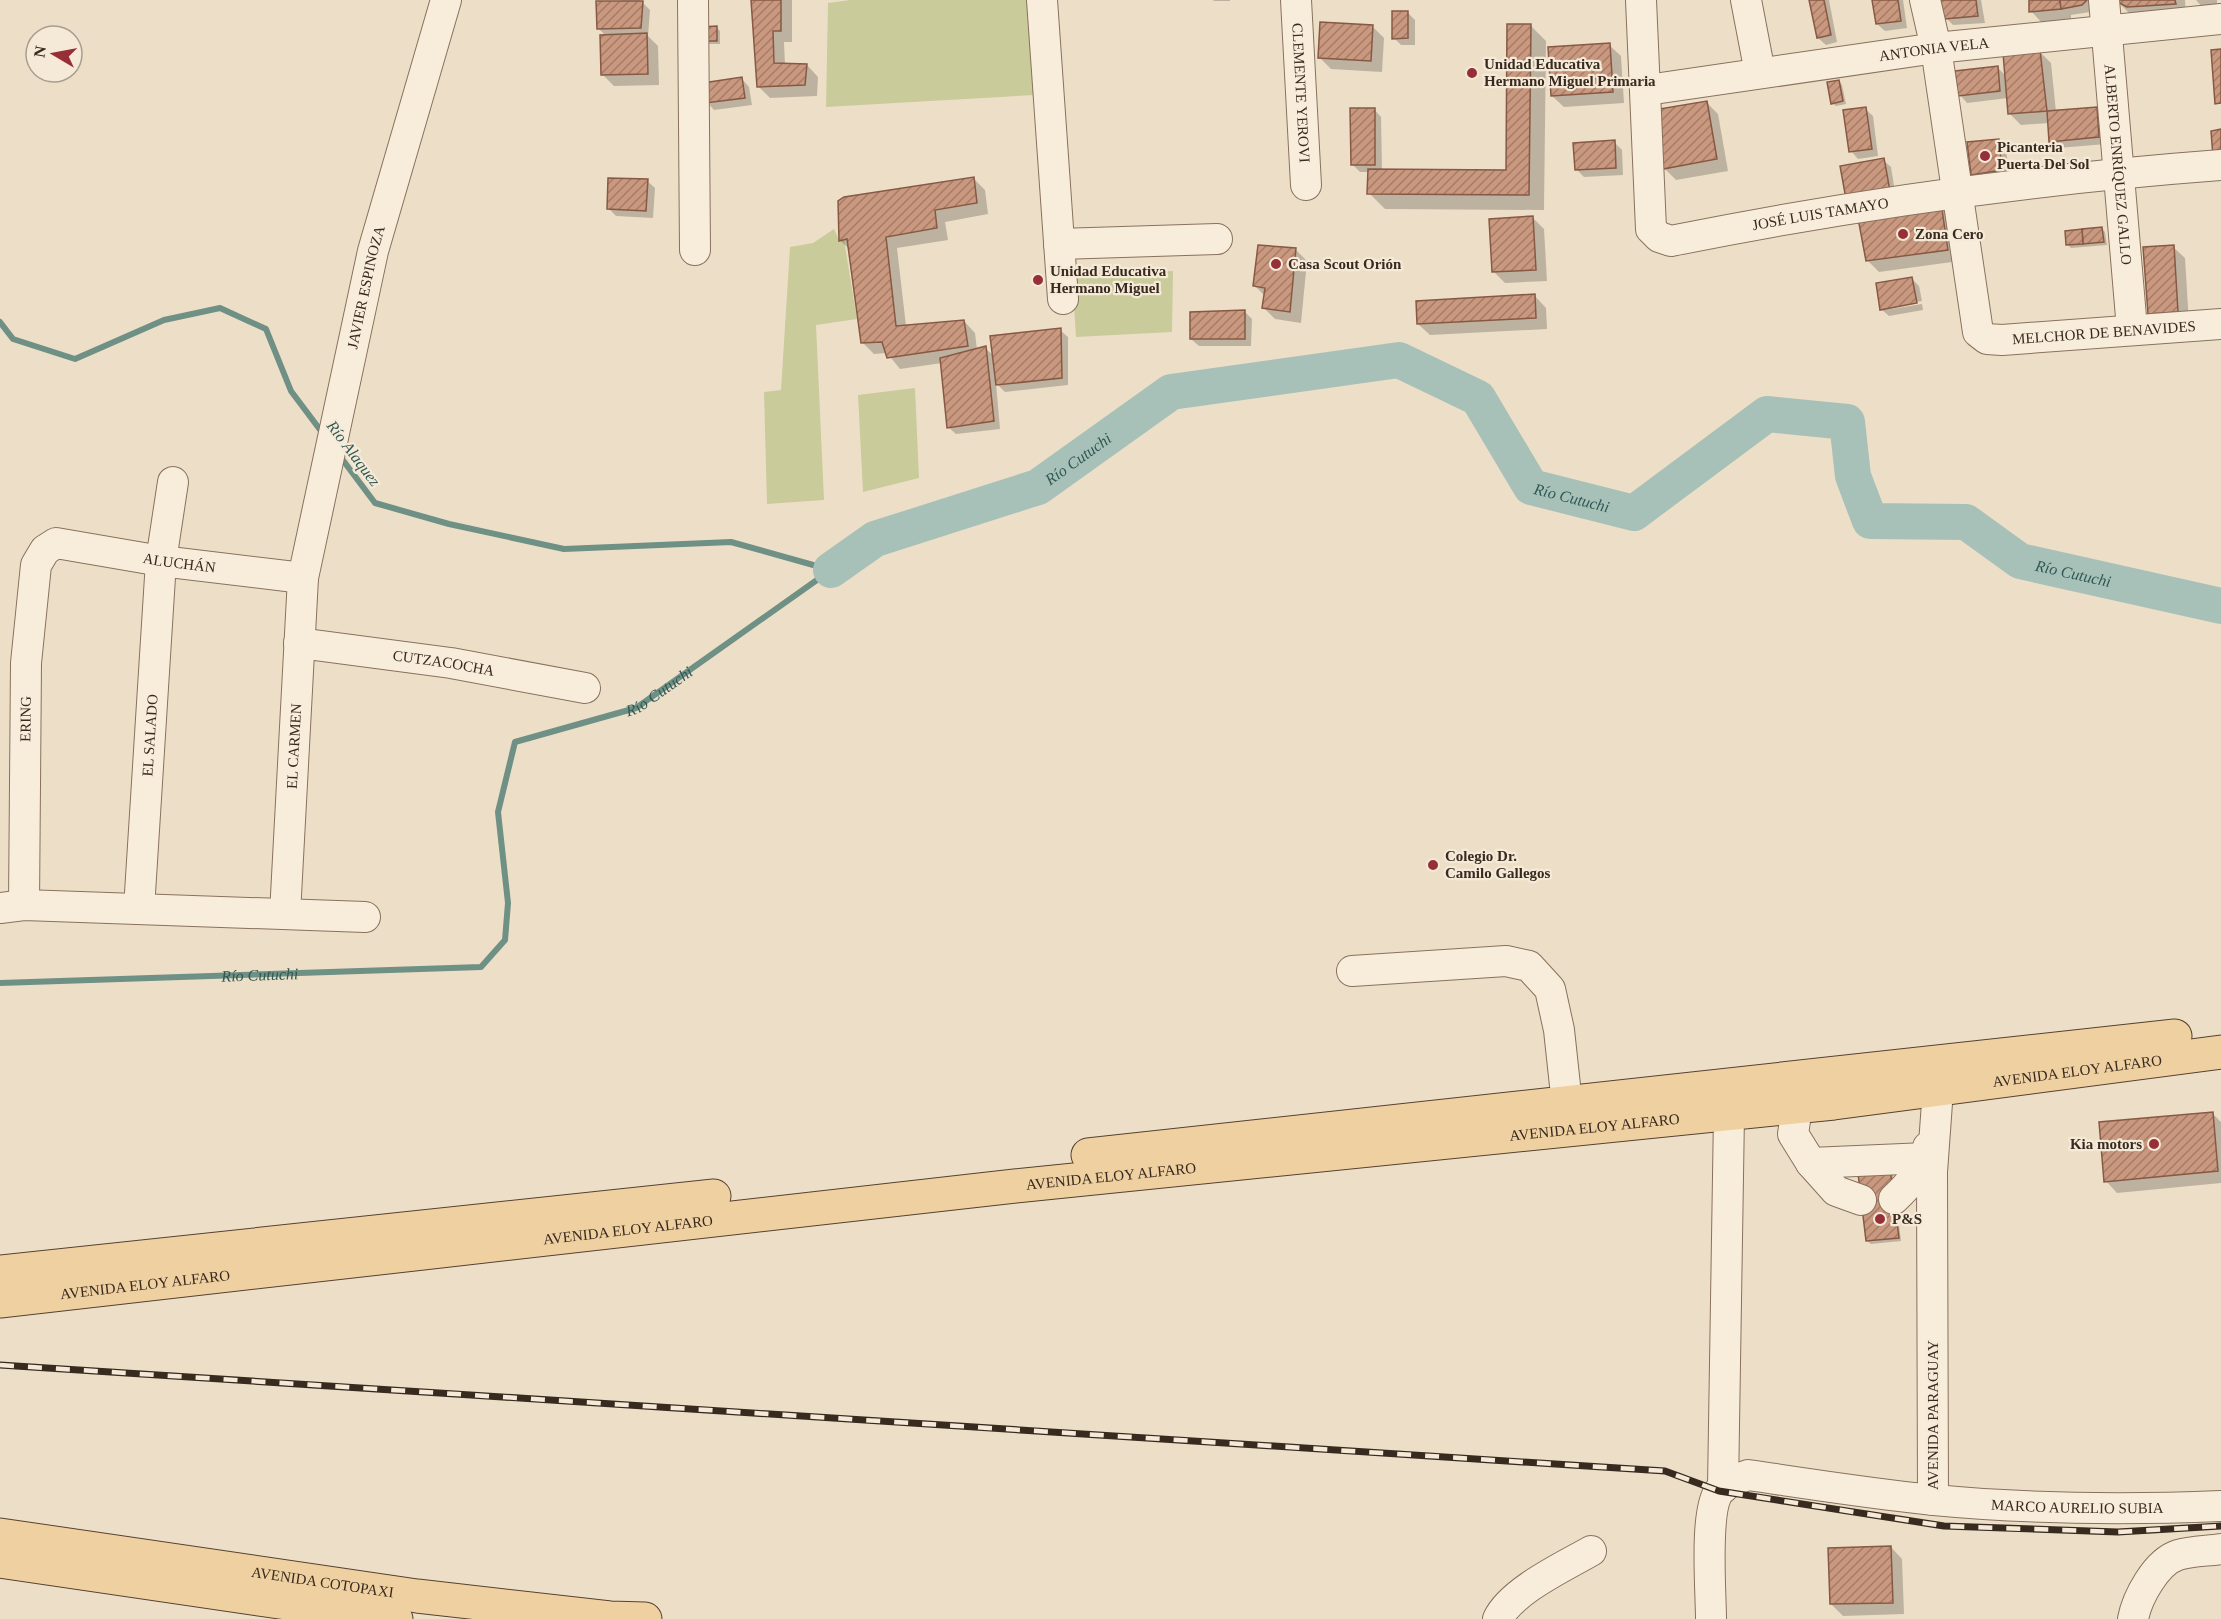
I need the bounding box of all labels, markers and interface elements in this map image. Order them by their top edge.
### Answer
street label: CLEMENTE YEROVI [1289,23,1313,163]
north arrow [24,24,84,84]
street label: ANTONIA VELA [1878,35,1990,64]
text: N [30,44,49,59]
place label: Unidad Educativa Hermano Miguel Primaria [1484,56,1656,89]
street label: ALBERTO ENRÍQUEZ GALLO [2101,63,2135,266]
marker: Unidad Educativa Hermano Miguel Primaria [1465,66,1479,80]
place label: Picanteria Puerta Del Sol [1997,139,2089,172]
marker: Picanteria Puerta Del Sol [1978,149,1992,163]
street label: JOSÉ LUIS TAMAYO [1751,195,1890,233]
street label: JAVIER ESPINOZA [344,223,388,350]
place label: Zona Cero [1915,226,1983,242]
marker: Zona Cero [1896,227,1910,241]
place label: Casa Scout Orión [1288,256,1402,272]
marker: Casa Scout Orión [1269,257,1283,271]
place label: Unidad Educativa Hermano Miguel [1050,263,1167,296]
marker: Unidad Educativa Hermano Miguel [1031,273,1045,287]
street label: MELCHOR DE BENAVIDES [2012,318,2196,347]
water label: Río Alaquez [322,416,384,491]
water label: Río Cutuchi [1041,430,1114,489]
water label: Río Cutuchi [1531,480,1611,515]
street label: ALUCHÁN [142,550,217,576]
water label: Río Cutuchi [2033,557,2113,590]
street label: CUTZACOCHA [392,647,496,679]
water label: Río Cutuchi [623,663,696,720]
street label: EL SALADO [139,694,161,777]
street label: ERING [17,696,34,742]
street label: EL CARMEN [284,703,304,789]
place label: Colegio Dr. Camilo Gallegos [1445,848,1551,881]
marker: Colegio Dr. Camilo Gallegos [1426,858,1440,872]
water label: Río Cutuchi [220,965,299,985]
street label: AVENIDA ELOY ALFARO [1992,1052,2163,1090]
street label: AVENIDA ELOY ALFARO [1509,1111,1680,1144]
place label: Kia motors [2070,1136,2142,1152]
marker: Kia motors [2147,1137,2161,1151]
street label: AVENIDA ELOY ALFARO [1025,1160,1197,1193]
place label: P&S [1892,1211,1922,1227]
street label: AVENIDA ELOY ALFARO [542,1212,714,1247]
marker: P&S [1873,1212,1887,1226]
street label: AVENIDA ELOY ALFARO [59,1267,231,1302]
street label: AVENIDA PARAGUAY [1925,1340,1941,1490]
street label: MARCO AURELIO SUBIA [1991,1496,2164,1516]
street label: AVENIDA COTOPAXI [250,1564,395,1600]

